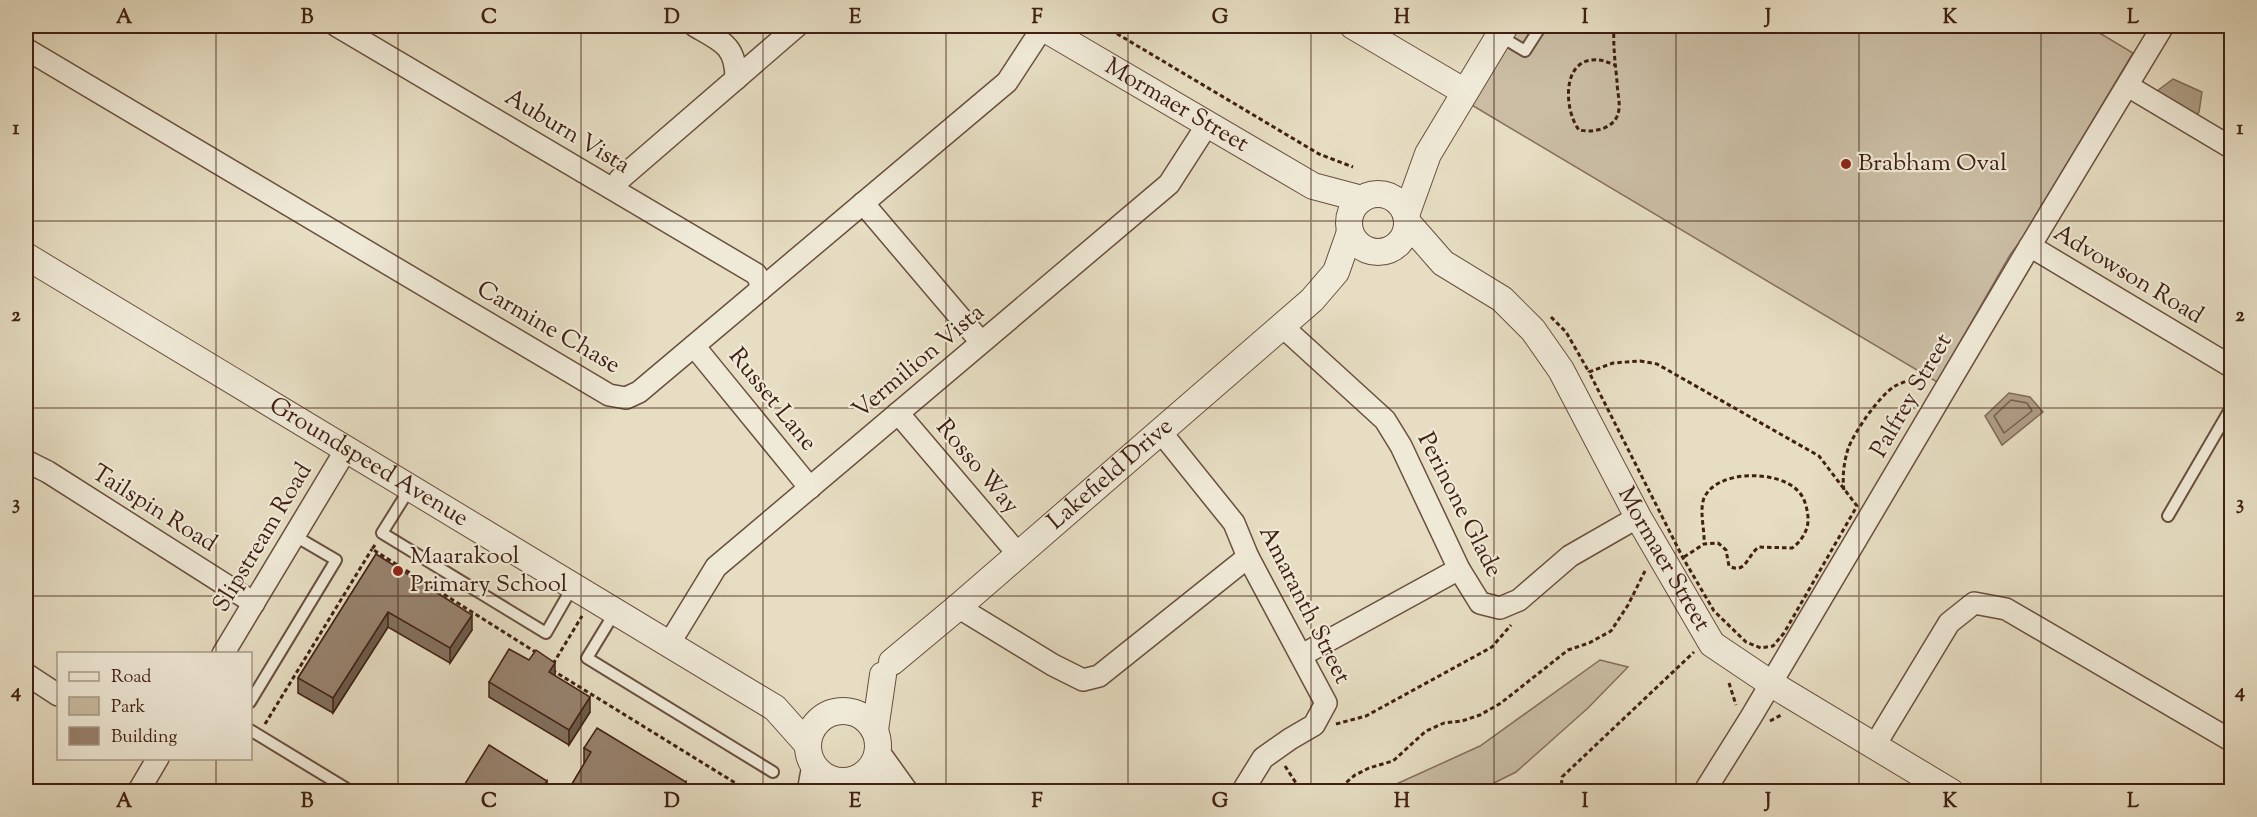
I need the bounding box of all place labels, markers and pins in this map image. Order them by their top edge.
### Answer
place label: Brabham Oval [1858,147,2007,181]
marker: Brabham Oval [1839,157,1853,171]
place label: Maarakool Primary School [410,540,568,602]
marker: Maarakool Primary School [391,564,405,578]

